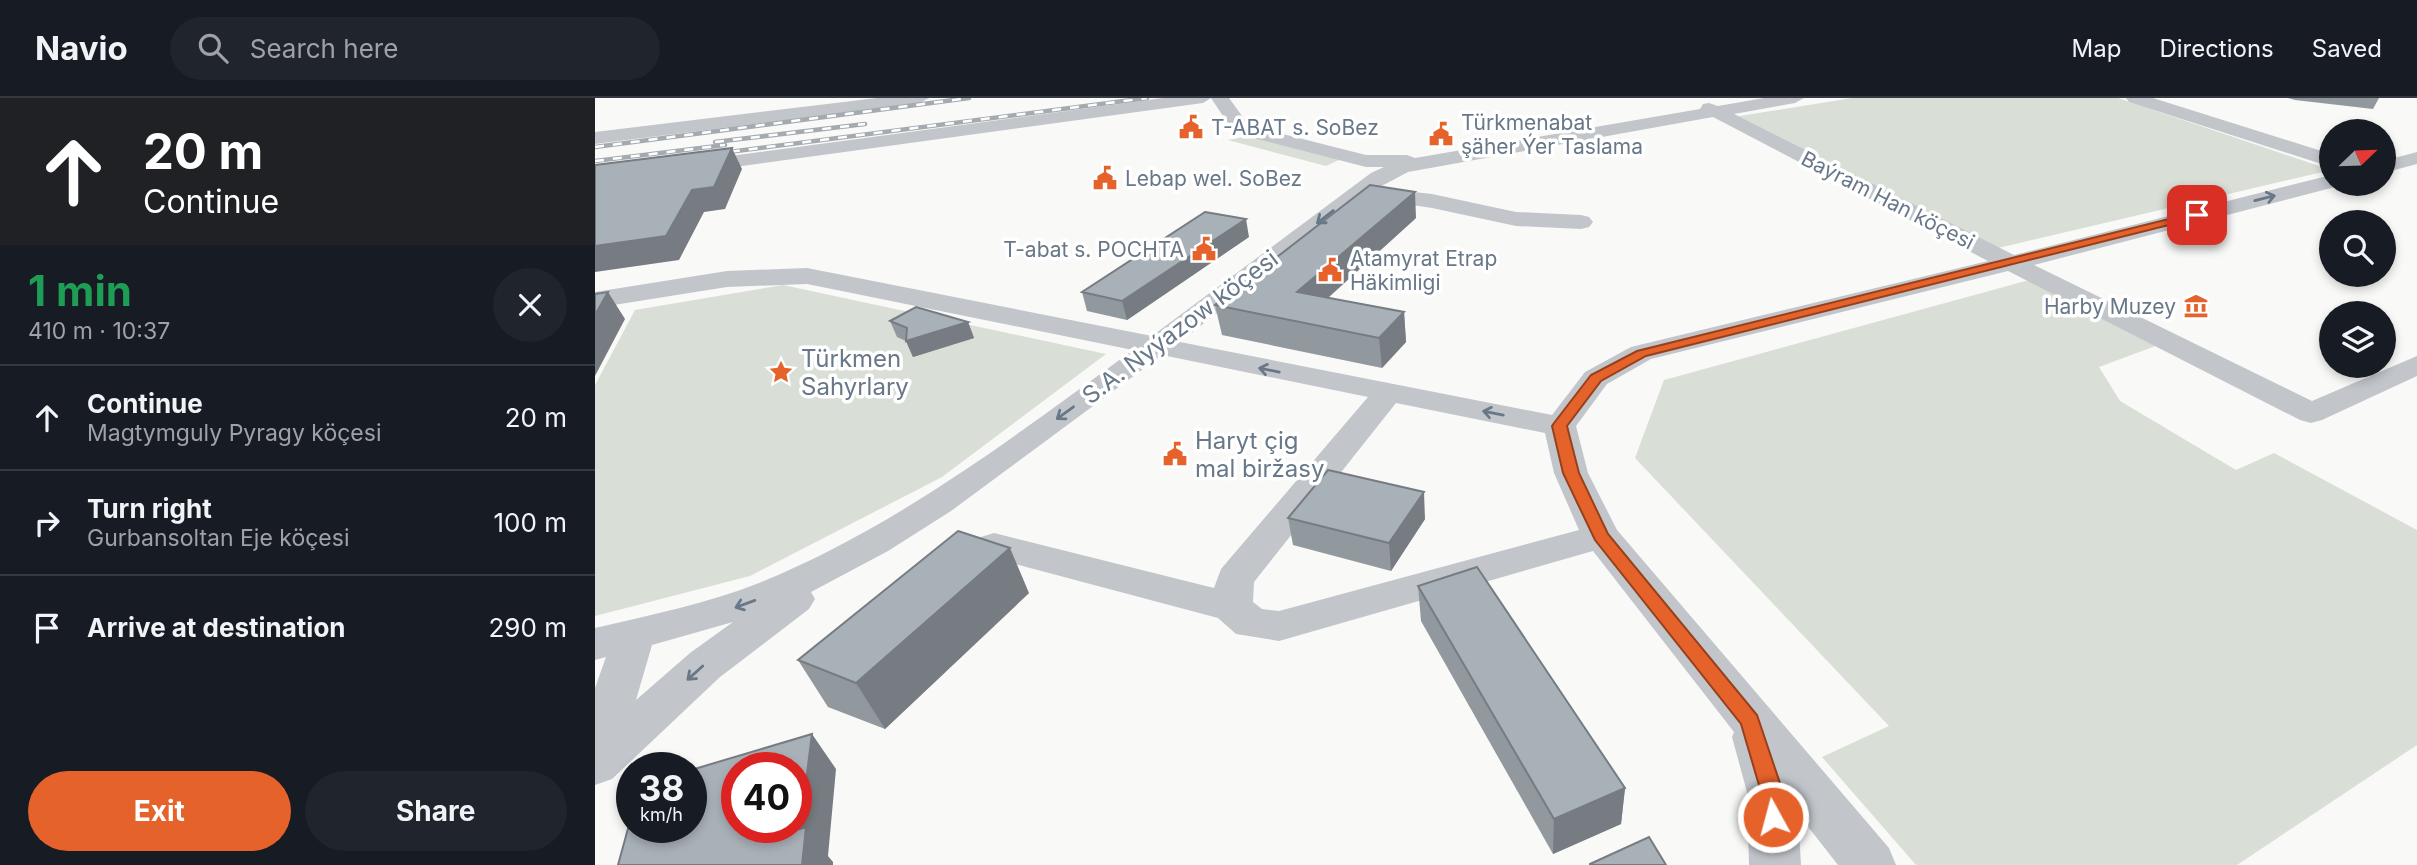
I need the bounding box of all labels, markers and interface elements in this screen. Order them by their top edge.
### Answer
search box [170,17,660,80]
text: Navio [35,28,128,68]
icon: search [194,29,232,67]
text: Search here [250,33,398,64]
text: Map [2072,34,2121,63]
text: Directions [2159,34,2274,63]
text: Saved [2312,34,2382,63]
place label: Türkmenabat şäher Ýer Taslama [1461,110,1643,159]
public building icon: T-ABAT s. SoBez [1177,113,1205,141]
place label: T-ABAT s. SoBez [1211,115,1379,140]
north arrow [2319,119,2396,196]
map controls [2319,119,2396,378]
public building icon: Türkmenabat şäher Ýer Taslama [1427,120,1455,148]
text: 20 m [143,122,263,181]
icon: ahead [28,126,119,217]
street label: Baýram Han köçesi [1797,146,1979,254]
public building icon: Lebap wel. SoBez [1091,164,1119,192]
place label: Lebap wel. SoBez [1125,166,1302,191]
text: Continue [143,182,279,221]
pin [2167,185,2227,245]
one-way arrow [2253,191,2276,204]
icon: arrive [2178,196,2216,234]
one-way arrow [1316,210,1335,225]
button: search [2319,210,2396,287]
public building icon: T-abat s. POCHTA [1190,235,1218,263]
place label: T-abat s. POCHTA [1003,237,1184,262]
street label: S.A. Nyýazow köçesi [1076,244,1284,410]
place label: Atamyrat Etrap Häkimligi [1350,246,1497,295]
public building icon: Atamyrat Etrap Häkimligi [1316,256,1344,284]
text: 1 min [28,265,132,316]
button: close [493,268,567,342]
museum icon: Harby Muzey [2182,292,2210,320]
place label: Harby Muzey [2044,294,2176,319]
button: layers [2319,301,2396,378]
text: 410 m · 10:37 [28,317,170,345]
place label: Türkmen Sahyrlary [801,344,909,401]
place icon: Türkmen Sahyrlary [767,358,795,386]
one-way arrow [1258,362,1281,376]
text: Continue [87,388,203,419]
icon: ahead [28,399,66,437]
text: 20 m [505,402,567,433]
one-way arrow [1056,406,1075,421]
one-way arrow [1482,406,1505,420]
text: Magtymguly Pyragy köçesi [87,419,381,447]
place label: Haryt çig mal biržasy [1195,426,1325,483]
public building icon: Haryt çig mal biržasy [1161,440,1189,468]
text: Turn right [87,493,212,524]
icon: right [28,504,66,542]
text: 100 m [494,507,567,538]
text: Gurbansoltan Eje köçesi [87,524,349,552]
one-way arrow [734,599,756,611]
icon: arrive [28,609,66,647]
text: Arrive at destination [87,612,346,643]
text: 290 m [489,612,567,643]
one-way arrow [687,665,705,681]
speed limit sign: 40 [721,752,812,843]
text: 38 [639,767,684,809]
button: Exit [28,771,291,851]
button: Share [305,771,567,851]
position arrow [1736,780,1810,854]
text: km/h [640,804,683,825]

